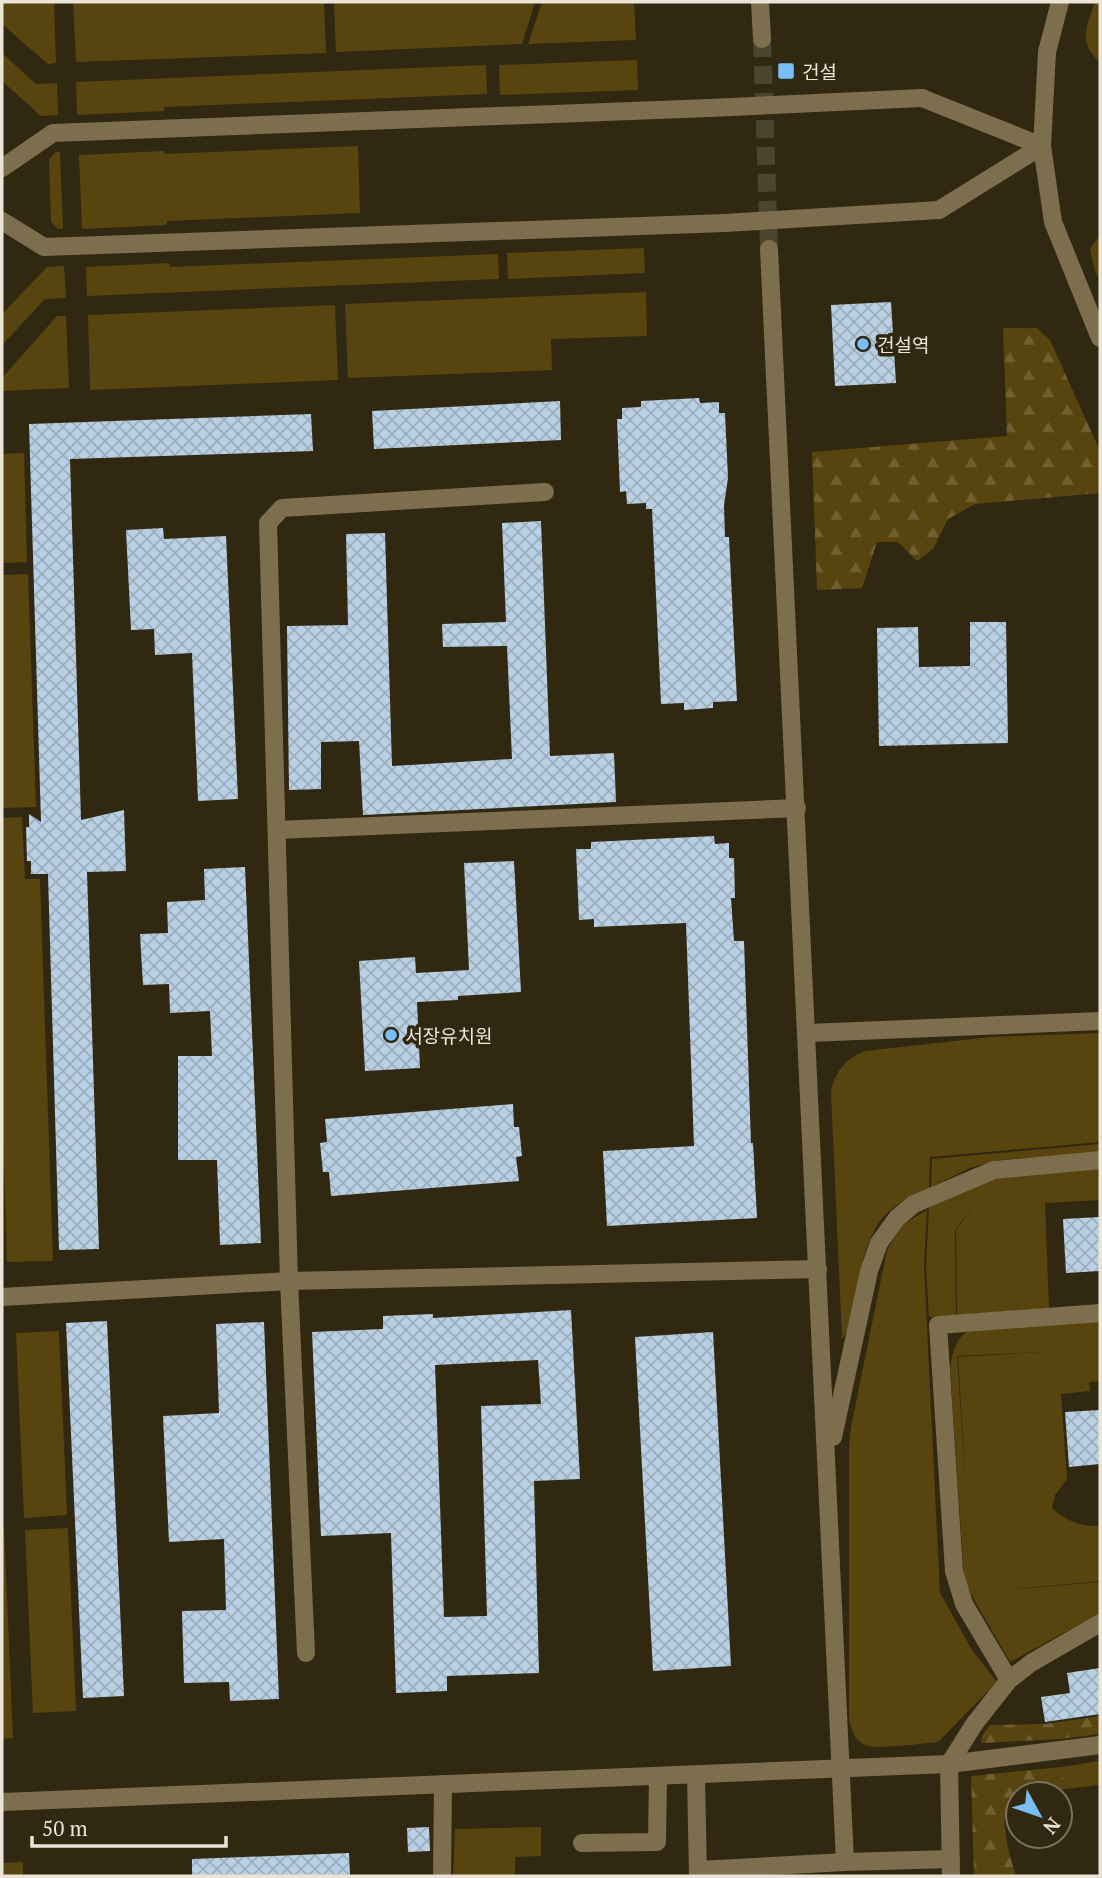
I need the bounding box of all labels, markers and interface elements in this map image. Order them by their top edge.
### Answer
place label: 건설 [802,59,837,84]
marker: 건설 [776,61,796,81]
place label: 건설역 [877,332,929,357]
marker: 건설역 [855,336,871,352]
place label: 서장유치원 [405,1023,492,1048]
marker: 서장유치원 [383,1027,399,1043]
north arrow [1004,1780,1074,1850]
scale bar [32,1804,226,1848]
text: N [1038,1813,1067,1840]
text: 50 m [42,1814,88,1842]

